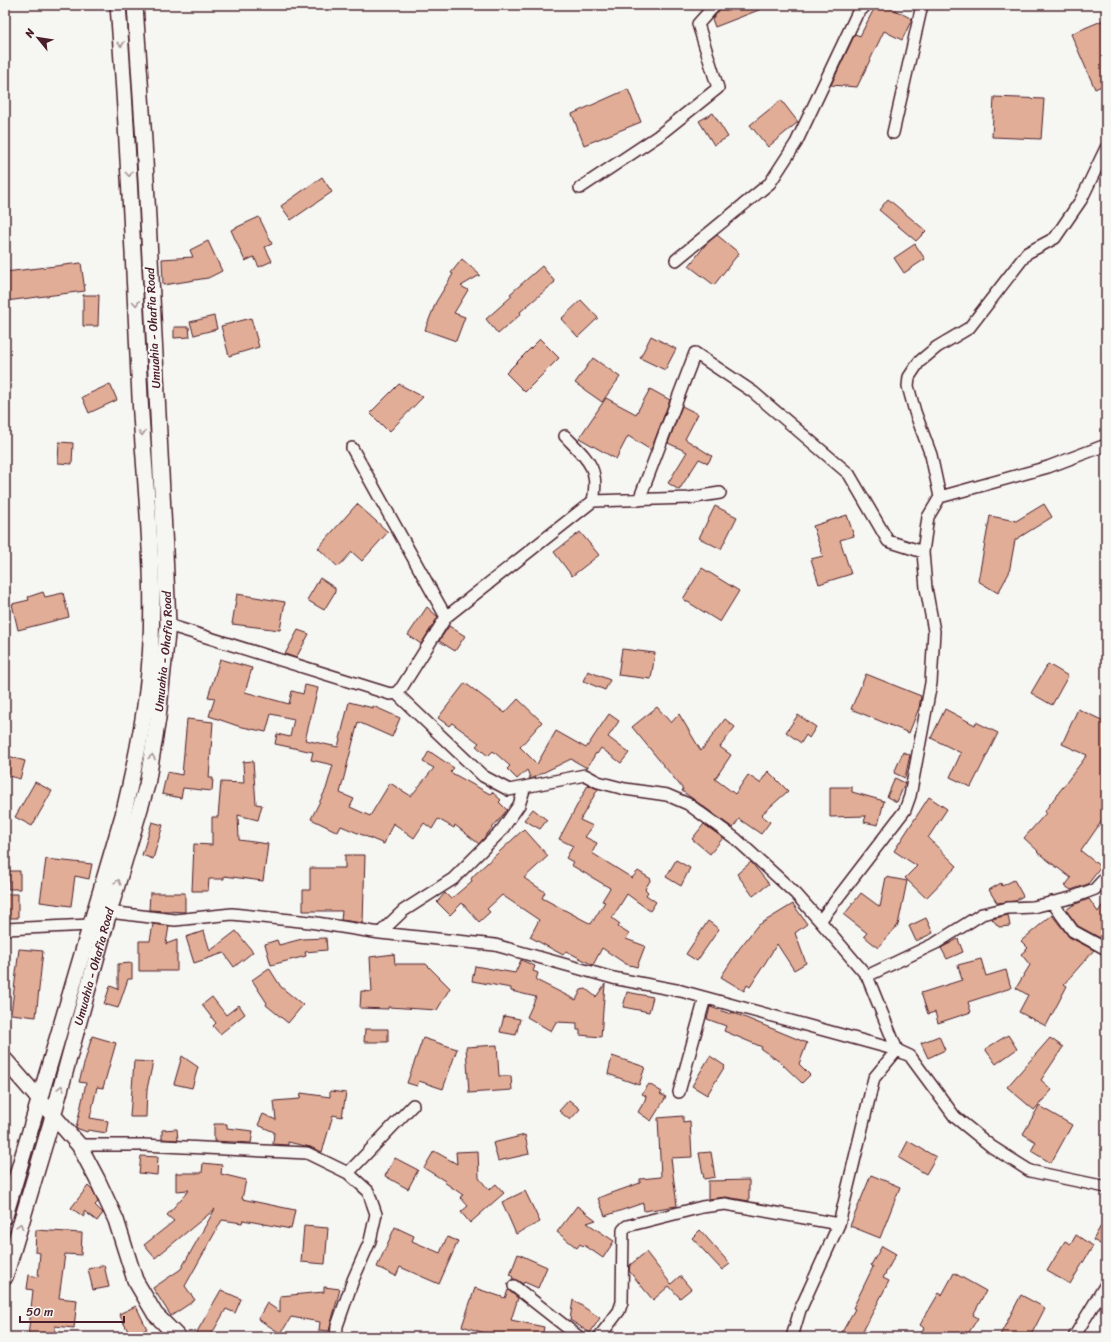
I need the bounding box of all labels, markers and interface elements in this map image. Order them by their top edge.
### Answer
north arrow [18,18,58,58]
text: N [19,25,40,42]
one-way arrow [117,41,125,47]
one-way arrow [125,171,134,177]
street label: Umuahia - Ohafia Road [139,265,167,389]
one-way arrow [132,300,141,306]
one-way arrow [138,430,146,436]
street label: Umuahia - Ohafia Road [148,589,179,713]
one-way arrow [147,753,156,760]
one-way arrow [113,879,122,886]
street label: Umuahia - Ohafia Road [67,903,121,1028]
one-way arrow [56,1085,65,1092]
one-way arrow [15,1223,24,1230]
scale bar [20,1298,124,1324]
text: 50 m [26,1301,53,1323]

